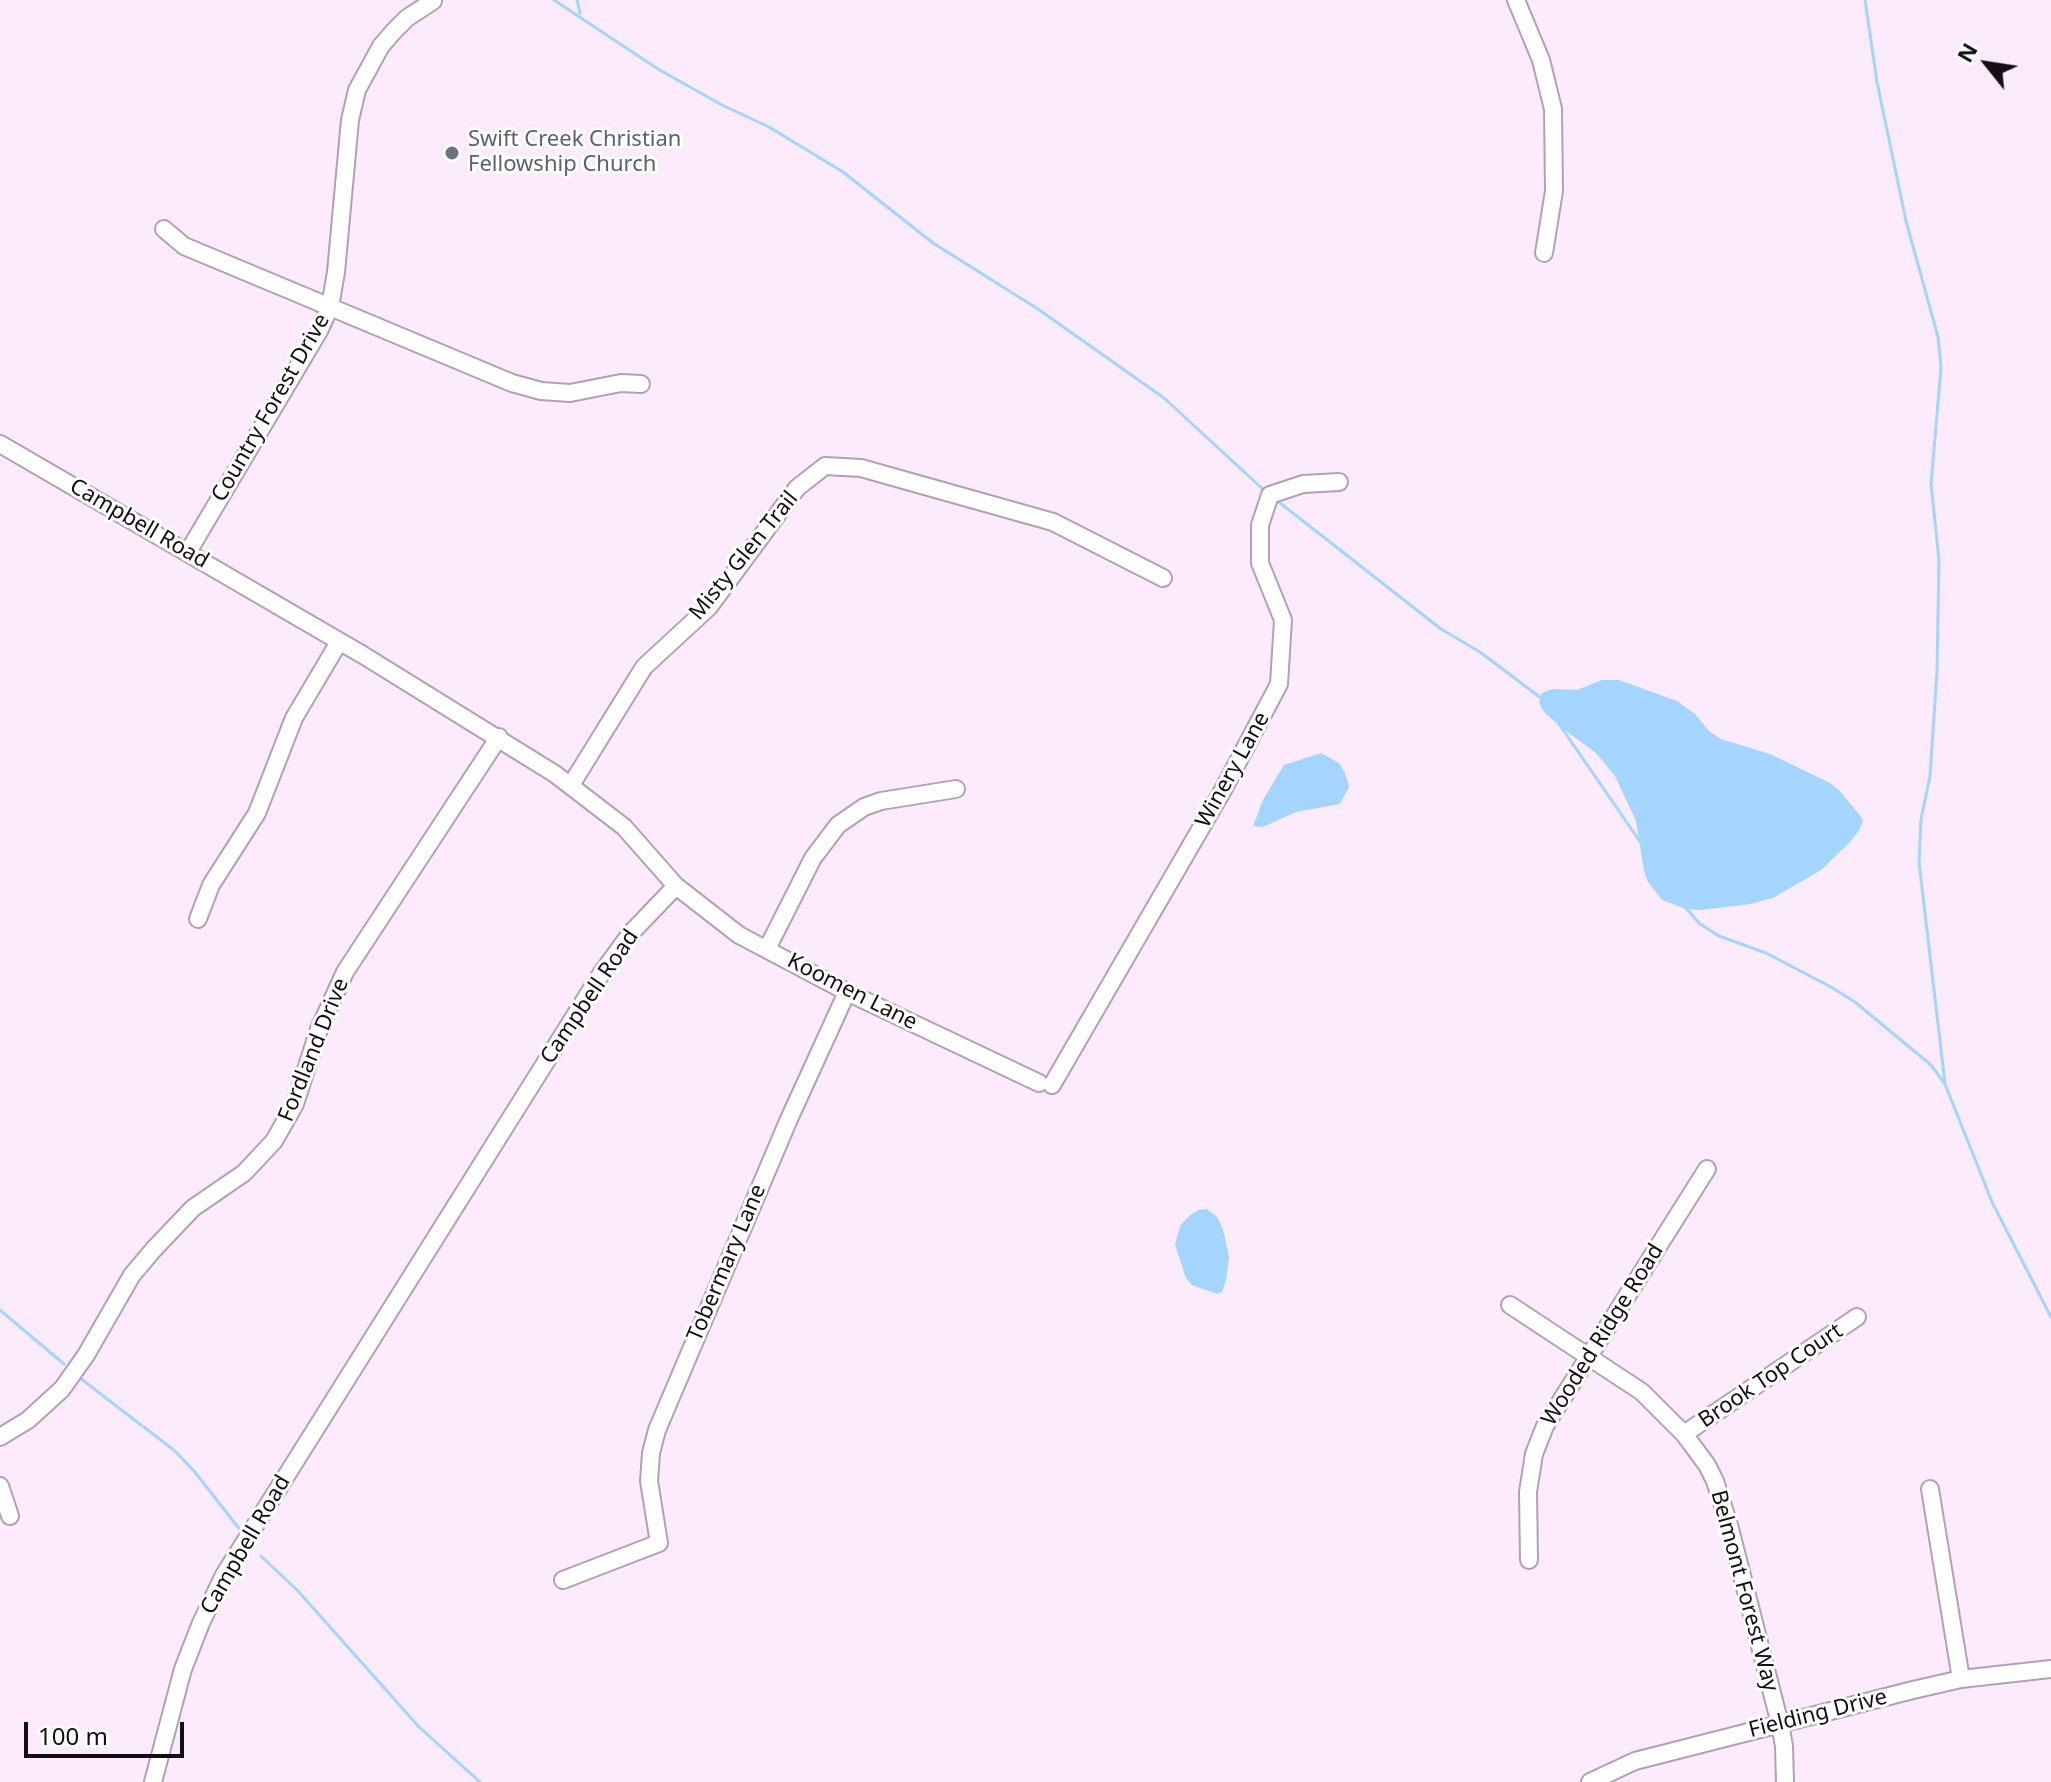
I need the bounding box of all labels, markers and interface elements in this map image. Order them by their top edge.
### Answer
north arrow [1947,24,2027,104]
text: N [1949,37,1984,67]
place label: Swift Creek Christian Fellowship Church [468,127,681,178]
marker: Swift Creek Christian Fellowship Church [443,144,461,162]
street label: Country Forest Drive [206,309,336,507]
street label: Campbell Road [65,474,213,574]
street label: Misty Glen Trail [684,486,804,626]
street label: Winery Lane [1190,708,1276,832]
street label: Campbell Road [535,925,645,1069]
street label: Koomen Lane [783,948,921,1036]
street label: Fordland Drive [273,975,355,1125]
street label: Tobermary Lane [682,1181,772,1345]
street label: Wooded Ridge Road [1536,1239,1670,1431]
street label: Brook Top Court [1694,1318,1848,1434]
street label: Campbell Road [196,1471,296,1619]
street label: Belmont Forest Way [1704,1488,1784,1694]
street label: Fielding Drive [1746,1684,1890,1744]
scale bar [28,1706,188,1756]
text: 100 m [38,1719,108,1752]

